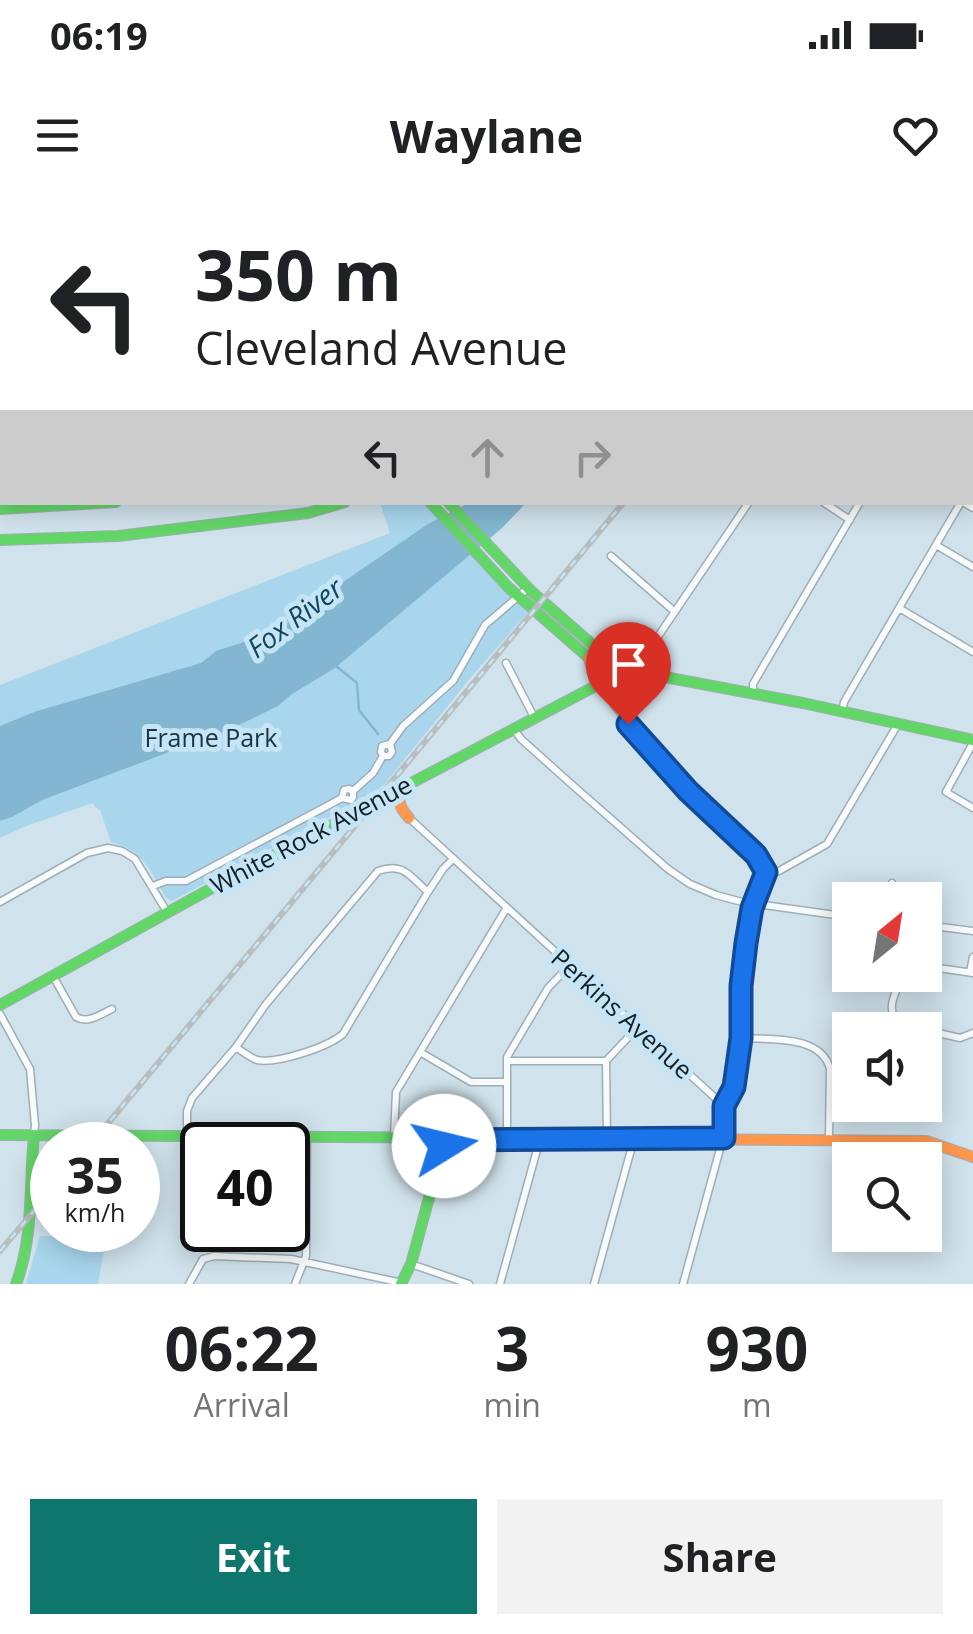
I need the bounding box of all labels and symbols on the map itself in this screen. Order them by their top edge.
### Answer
water label: Fox River [239,568,351,666]
pin [586,622,671,725]
park label: Frame Park [145,720,277,754]
street label: White Rock Avenue [204,767,417,902]
north arrow [832,882,942,992]
street label: Perkins Avenue [545,941,701,1086]
position arrow [392,1094,496,1198]
speed limit sign: 40 [180,1122,310,1252]

